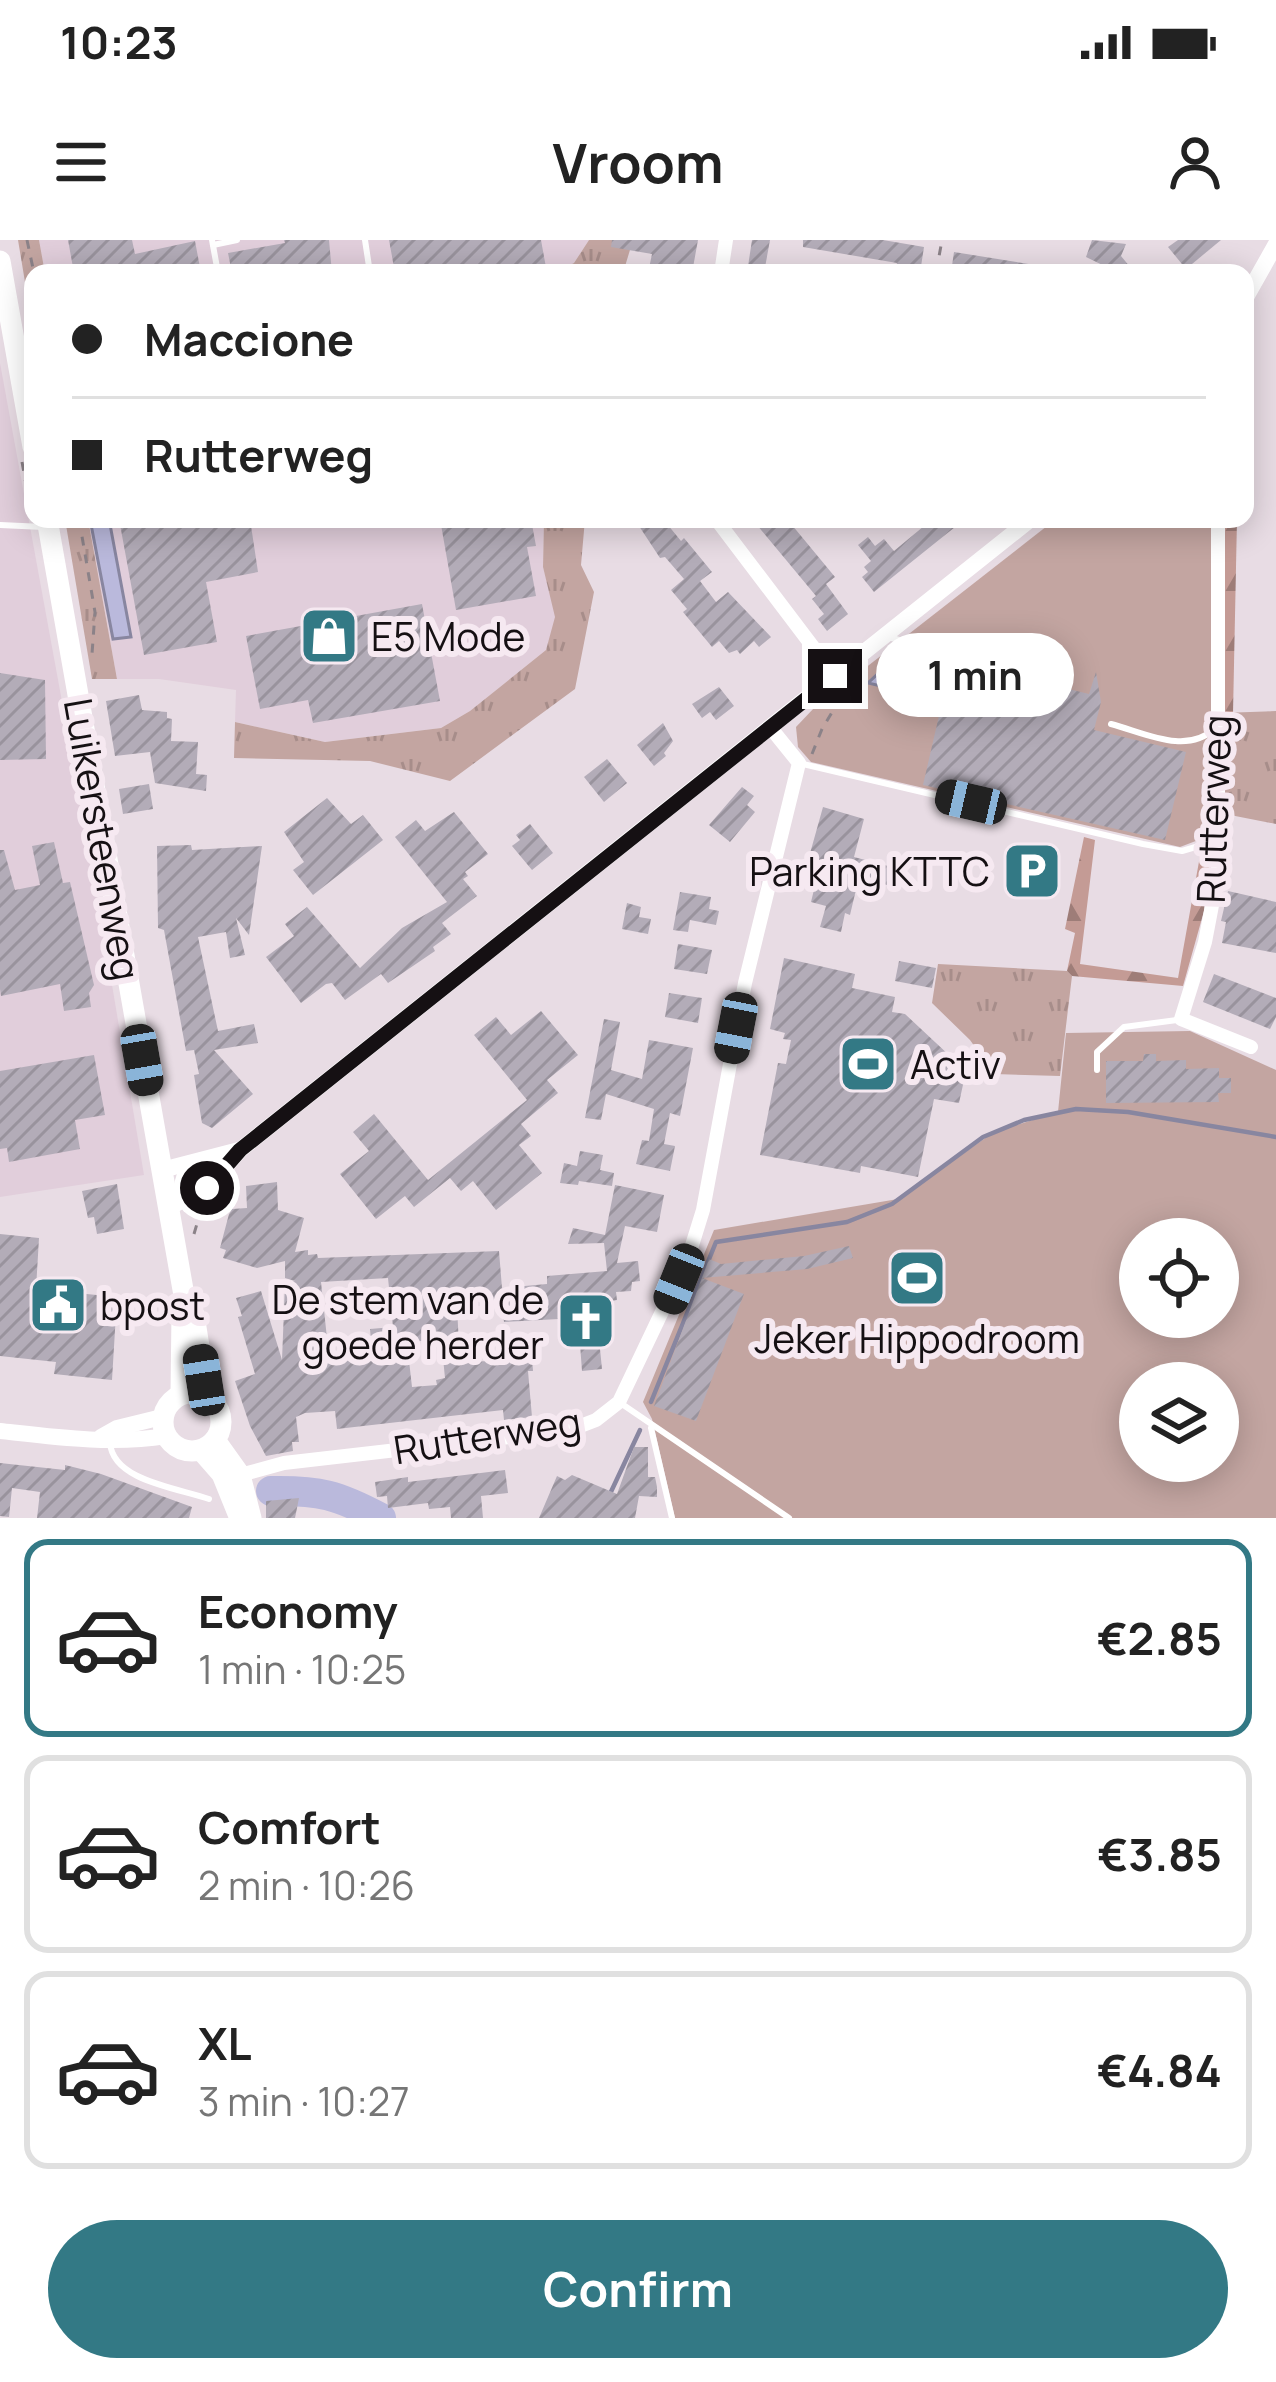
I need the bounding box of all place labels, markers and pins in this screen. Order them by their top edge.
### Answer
shop icon: E5 Mode [298,605,360,667]
place label: E5 Mode [371,609,525,663]
parking icon: Parking KTTC [1001,840,1063,902]
place label: Parking KTTC [749,844,990,898]
sports icon: Activ [837,1033,899,1095]
place label: Activ [910,1037,1001,1091]
sports icon: Jeker Hippodroom [886,1247,948,1309]
place label: De stem van de goede herder [272,1272,544,1371]
public building icon: bpost [27,1274,89,1336]
place label: bpost [100,1278,205,1332]
church icon: De stem van de goede herder [555,1290,617,1352]
place label: Jeker Hippodroom [754,1311,1080,1365]

